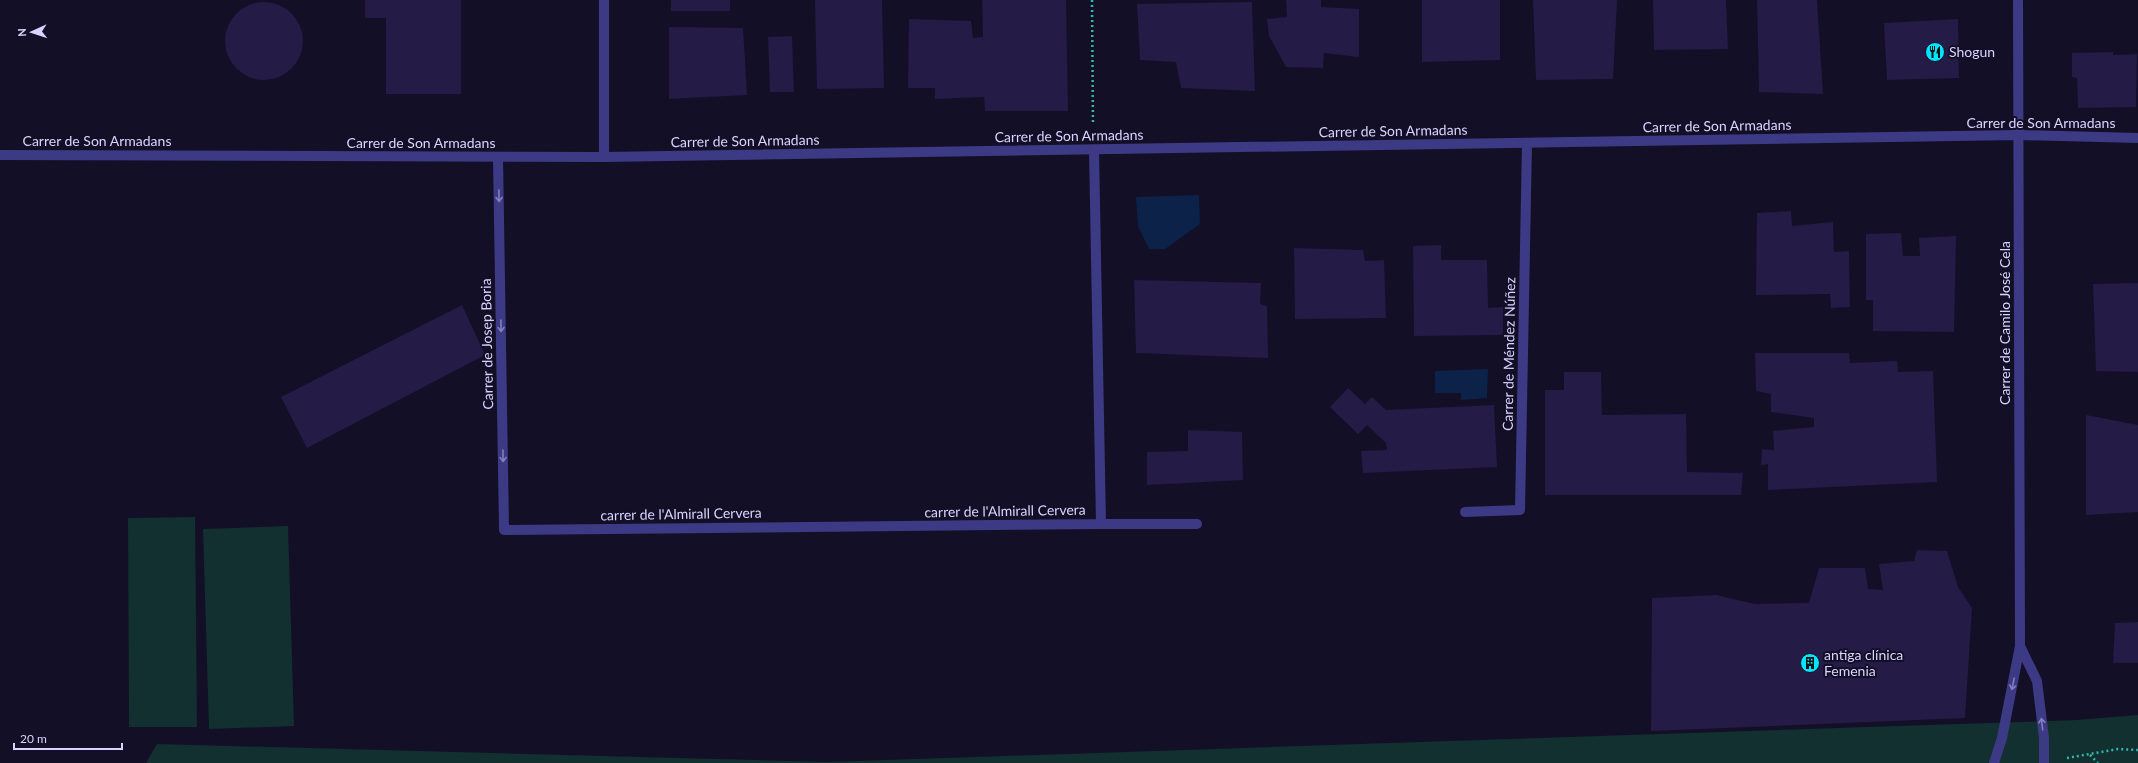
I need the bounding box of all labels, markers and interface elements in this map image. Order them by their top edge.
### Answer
north arrow [12,12,52,52]
text: N [15,28,28,37]
restaurant icon: Shogun [1924,41,1946,63]
place label: Shogun [1949,43,1995,60]
street label: Carrer de Son Armadans [1967,114,2115,131]
street label: Carrer de Son Armadans [1642,116,1792,135]
street label: Carrer de Son Armadans [1318,121,1468,140]
street label: Carrer de Son Armadans [994,126,1144,145]
street label: Carrer de Son Armadans [670,131,820,150]
street label: Carrer de Son Armadans [23,132,171,149]
street label: Carrer de Son Armadans [347,134,495,151]
one-way arrow [495,189,503,202]
street label: Carrer de Camilo José Cela [1996,241,2013,405]
street label: Carrer de Méndez Núñez [1499,277,1518,431]
street label: Carrer de Josep Boria [477,278,496,410]
one-way arrow [497,319,505,332]
one-way arrow [499,449,507,462]
street label: carrer de l'Almirall Cervera [924,501,1086,520]
street label: carrer de l'Almirall Cervera [600,504,762,523]
place label: antiga clínica Femenia [1824,646,1903,679]
building icon: antiga clínica Femenia [1799,652,1821,674]
one-way arrow [2008,677,2016,690]
one-way arrow [2038,718,2046,731]
scale bar [14,725,122,751]
text: 20 m [20,731,47,746]

